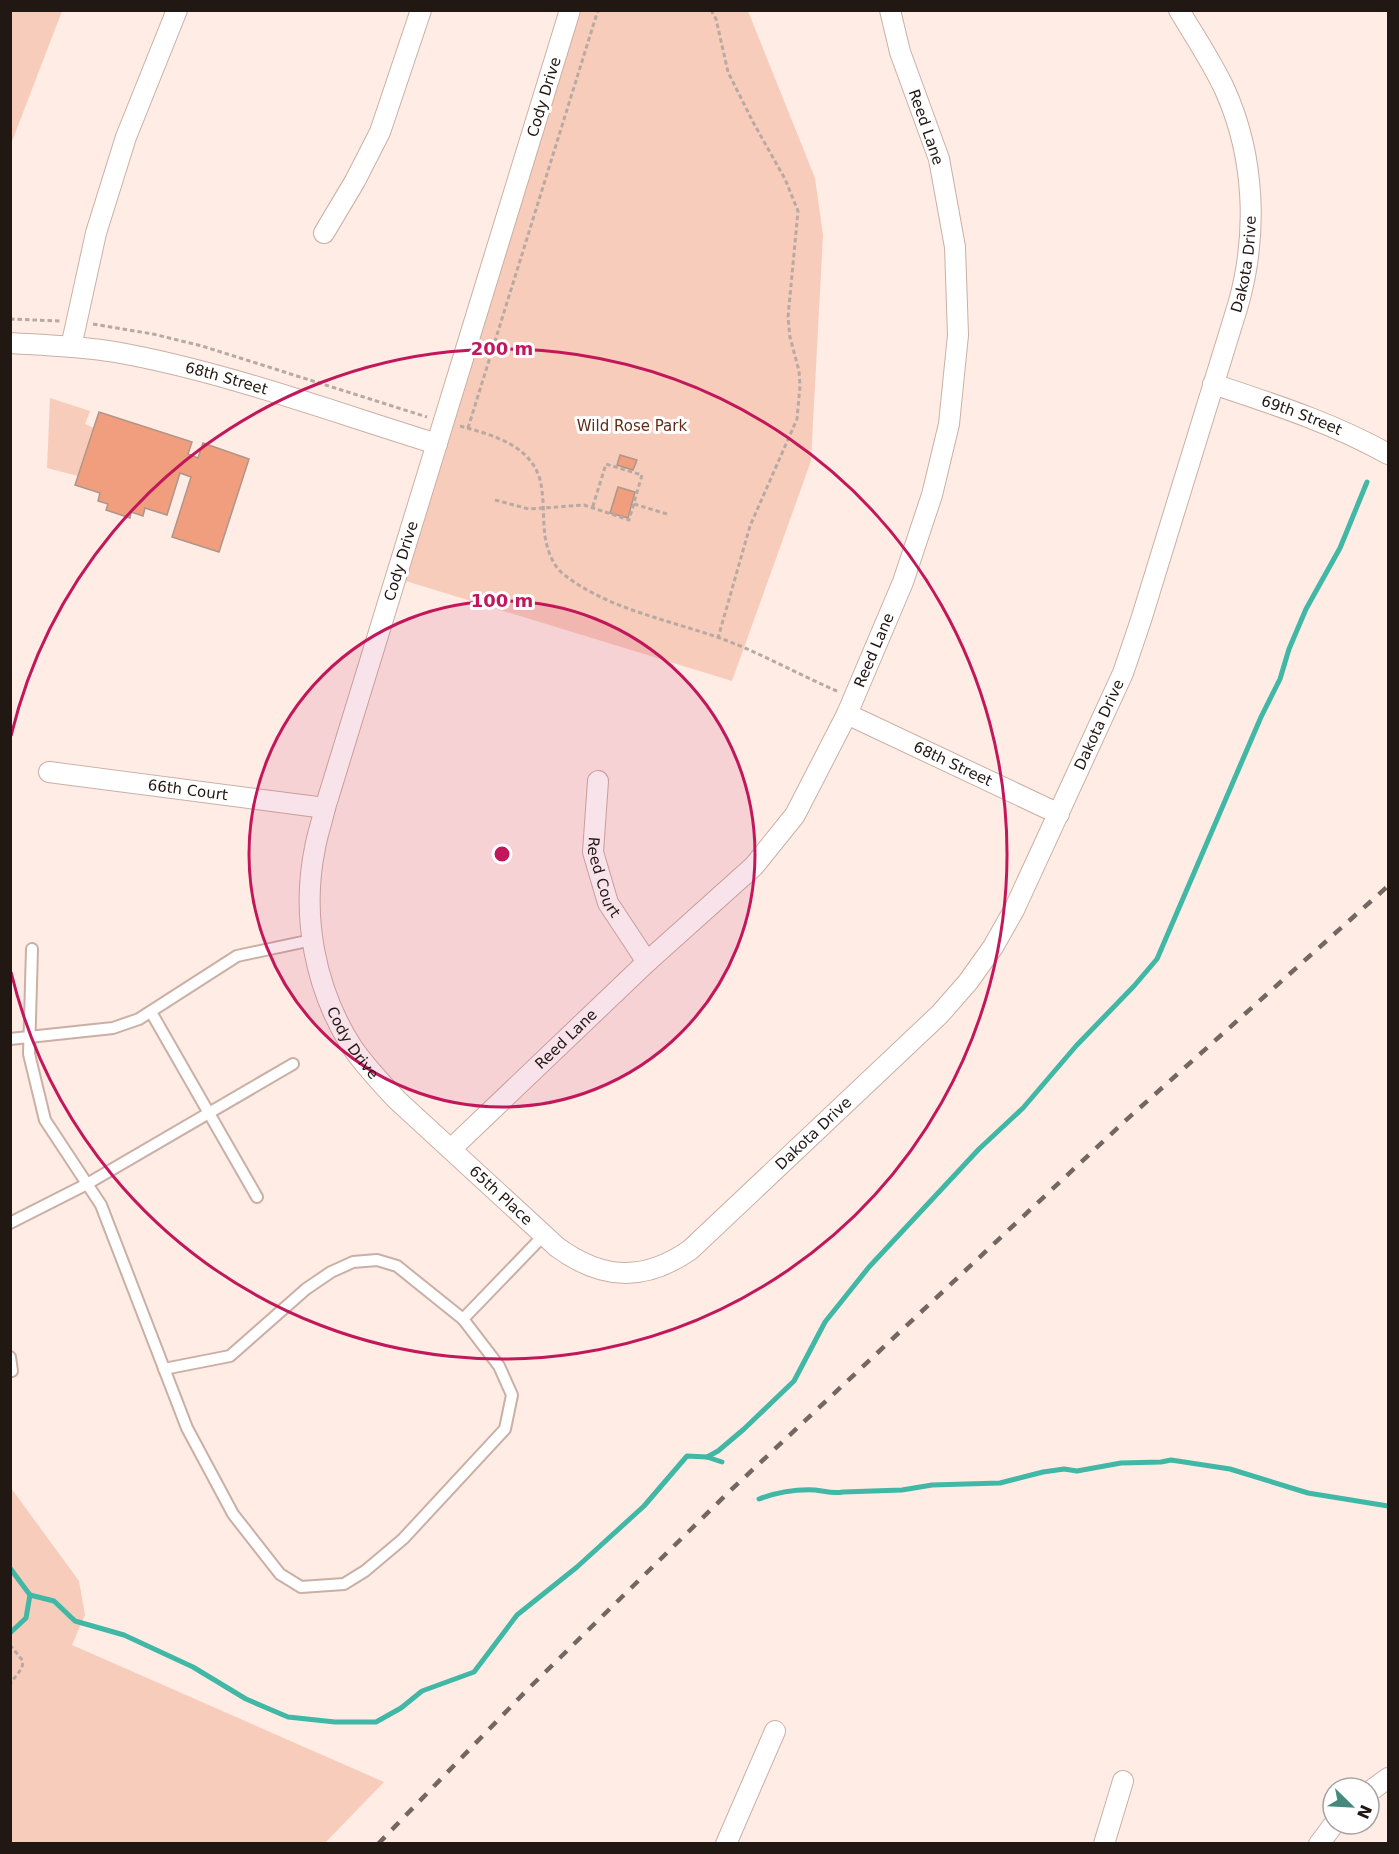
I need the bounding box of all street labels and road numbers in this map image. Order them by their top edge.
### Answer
street label: Cody Drive [523,55,565,139]
street label: Reed Lane [905,87,947,167]
street label: Dakota Drive [1227,215,1260,315]
street label: 68th Street [183,358,270,399]
street label: 69th Street [1259,392,1345,439]
street label: Cody Drive [380,519,422,603]
street label: Reed Lane [850,610,898,690]
street label: Dakota Drive [1071,676,1128,773]
street label: 68th Street [911,738,995,790]
street label: 66th Court [147,776,229,804]
street label: Reed Court [584,836,624,921]
street label: Cody Drive [323,1004,382,1083]
street label: Reed Lane [531,1006,601,1073]
street label: Dakota Drive [772,1093,855,1174]
street label: 65th Place [466,1162,536,1229]

